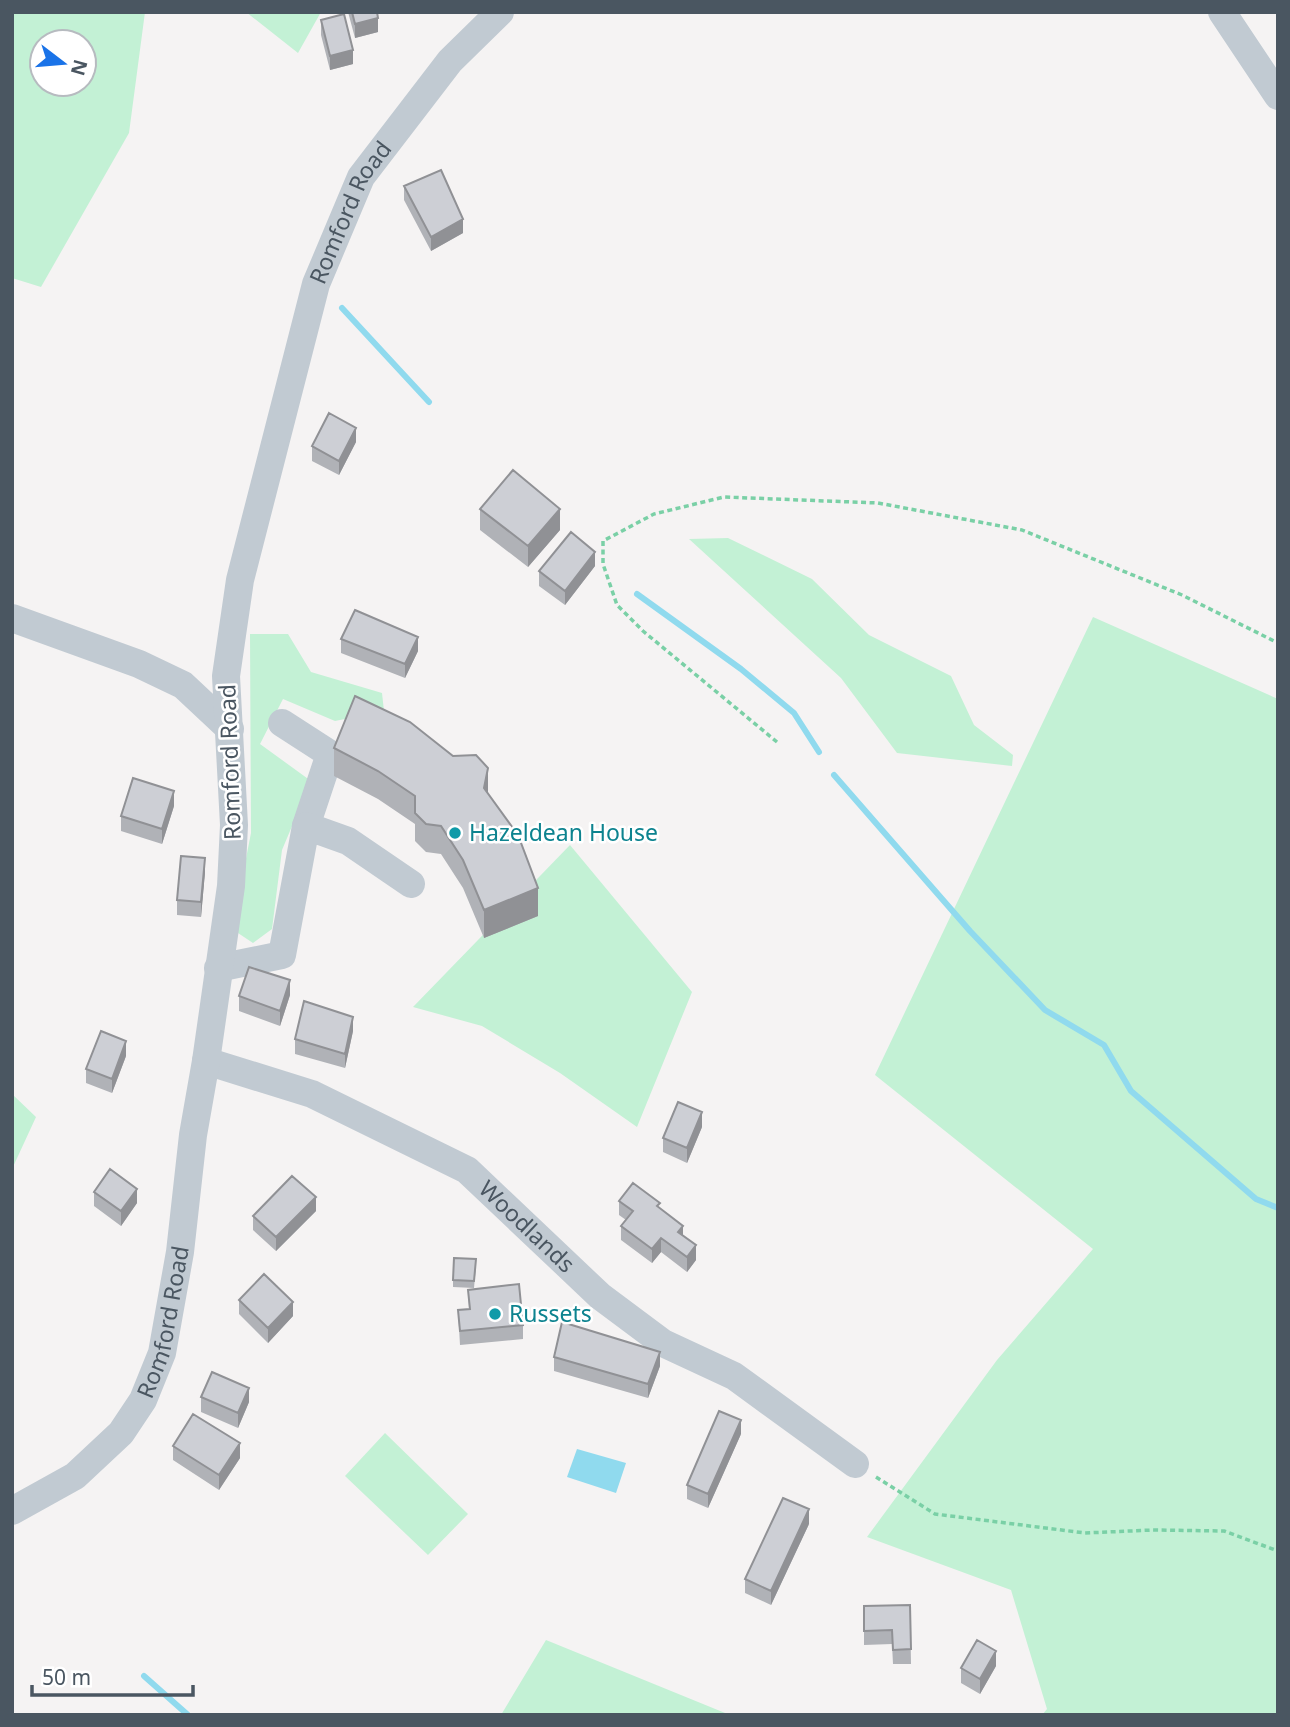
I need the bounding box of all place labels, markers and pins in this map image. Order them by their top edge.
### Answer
place label: Hazeldean House [469,816,658,848]
marker: Hazeldean House [447,825,463,841]
place label: Russets [509,1297,592,1329]
marker: Russets [487,1306,503,1322]

